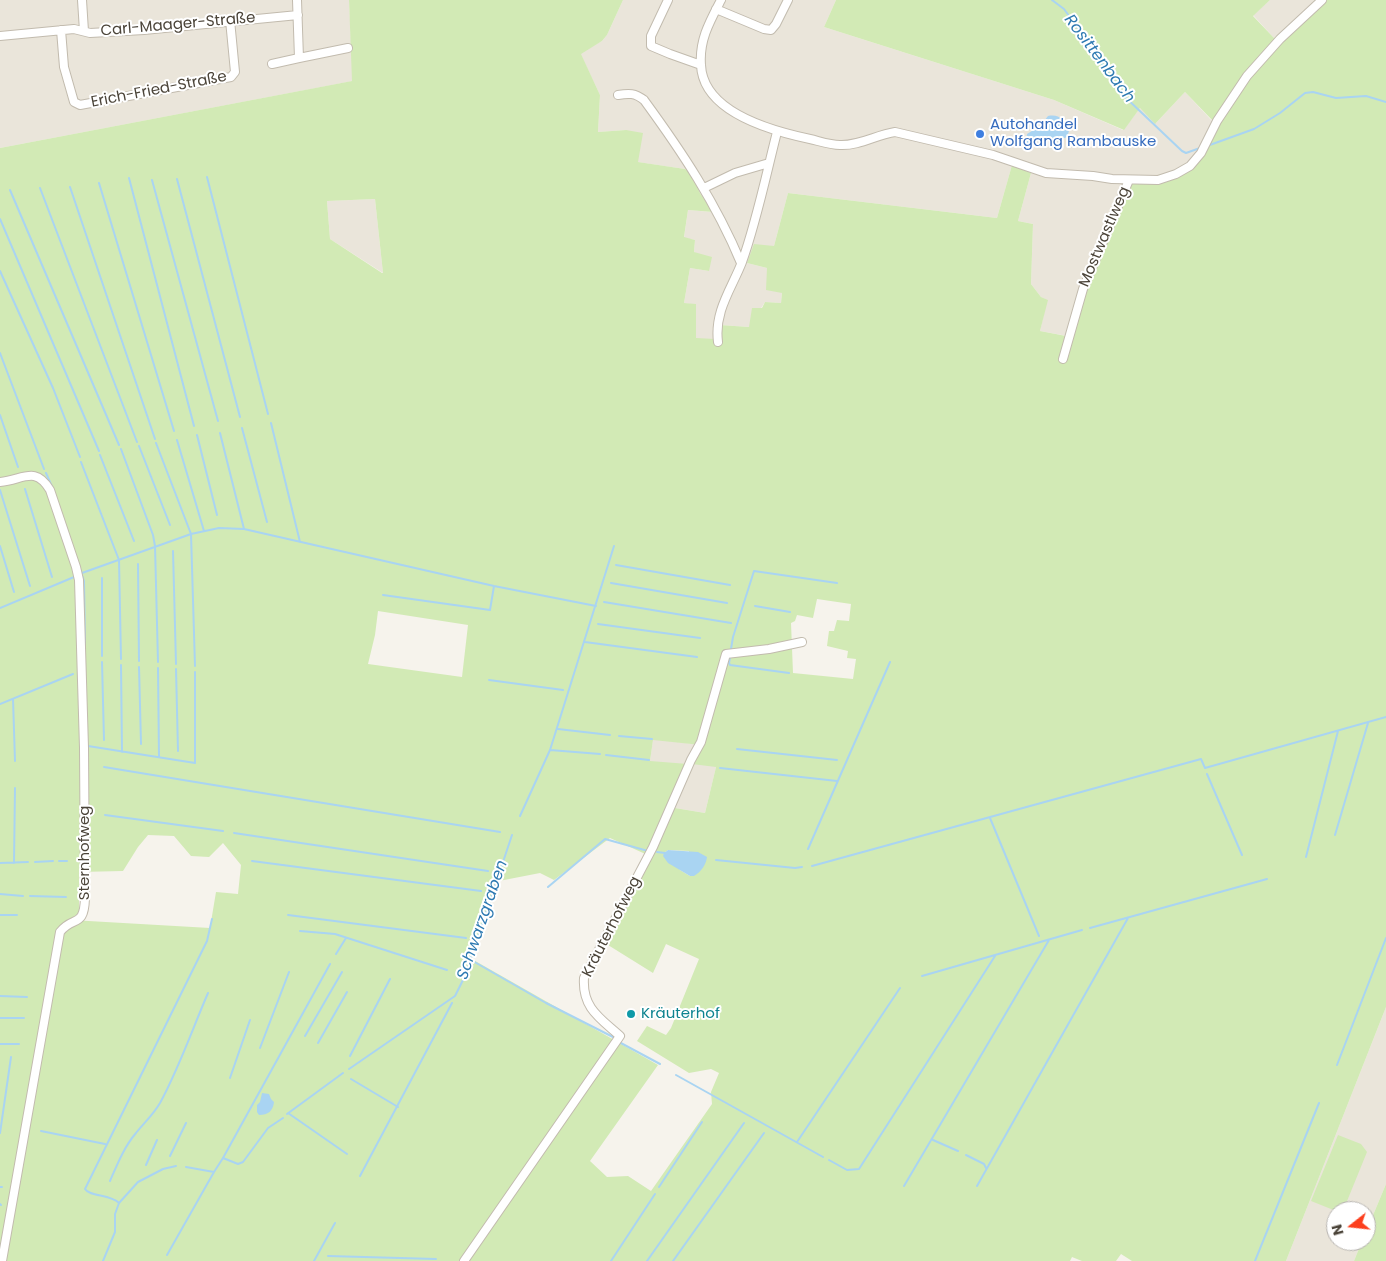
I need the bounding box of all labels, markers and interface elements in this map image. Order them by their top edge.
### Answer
street label: Carl-Maager-Straße [100,9,256,41]
water label: Rosittenbach [1060,11,1138,107]
street label: Erich-Fried-Straße [90,68,228,112]
place label: Autohandel Wolfgang Rambauske [990,116,1156,151]
marker: Autohandel Wolfgang Rambauske [974,128,986,140]
street label: Mostwastlweg [1076,184,1134,290]
street label: Sternhofweg [76,806,94,900]
water label: Schwarzgraben [454,858,512,982]
street label: Kräuterhofweg [579,874,645,980]
place label: Kräuterhof [641,1005,720,1023]
marker: Kräuterhof [625,1008,637,1020]
north arrow [1326,1201,1376,1251]
text: N [1326,1222,1349,1238]

